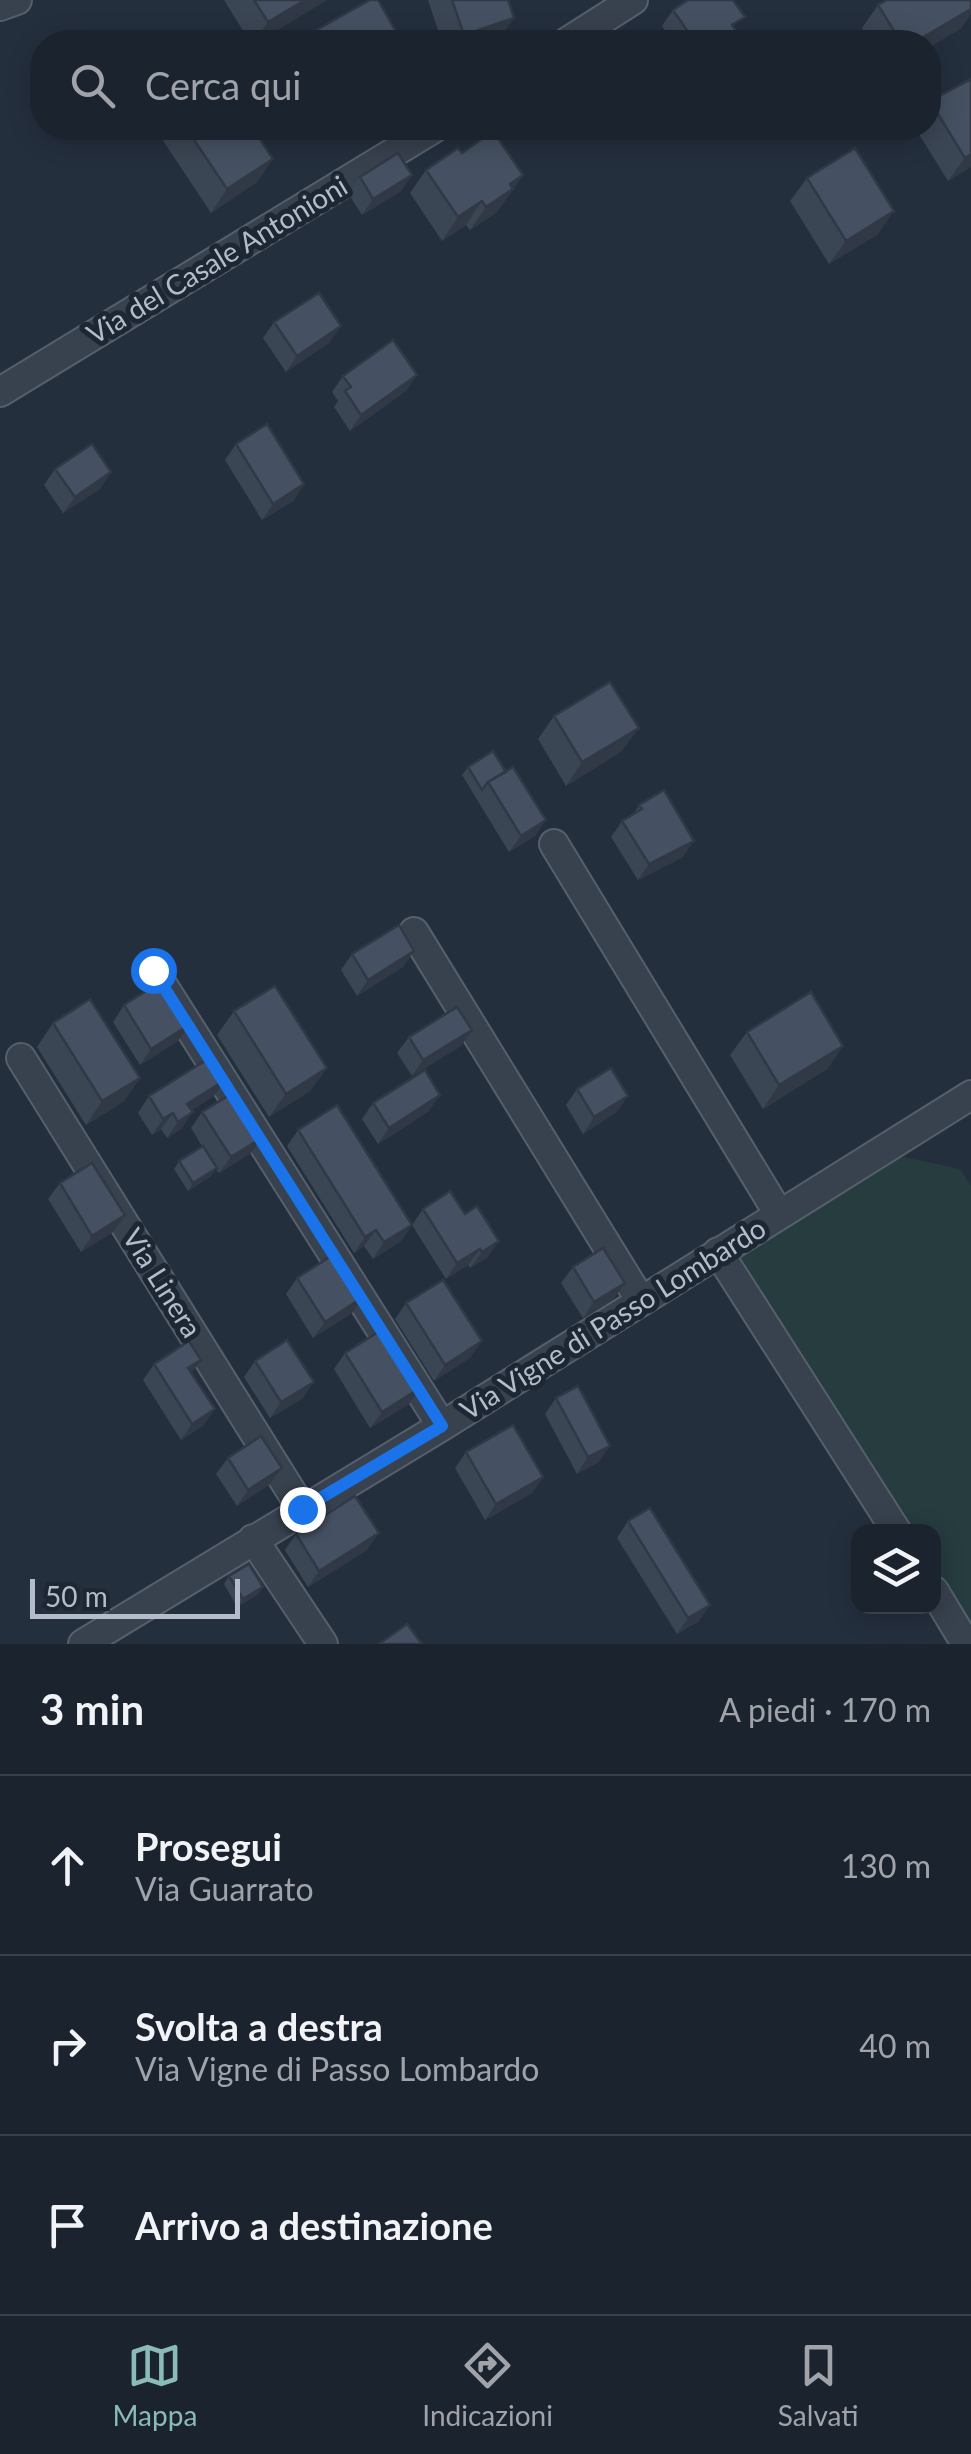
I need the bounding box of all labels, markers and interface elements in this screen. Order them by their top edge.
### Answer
search box [30,30,941,140]
icon: search [65,58,120,113]
text: Cerca qui [145,62,301,108]
street label: Via del Casale Antonioni [80,168,353,350]
route start [131,948,177,994]
street label: Via Vigne di Passo Lombardo [453,1210,771,1426]
street label: Via Linera [116,1222,210,1343]
route end [280,1487,326,1533]
map controls [851,1524,941,1614]
button: layers [851,1524,941,1614]
scale bar [30,1574,240,1618]
text: 50 m [45,1579,108,1613]
text: 3 min [40,1684,144,1734]
text: A piedi · 170 m [719,1690,931,1729]
text: Prosegui [135,1823,282,1869]
icon: ahead [40,1838,95,1893]
text: 130 m [841,1846,931,1885]
text: Via Guarrato [135,1869,314,1908]
text: Svolta a destra [135,2003,383,2049]
icon: right [40,2018,95,2073]
text: 40 m [859,2026,931,2065]
text: Via Vigne di Passo Lombardo [135,2049,539,2088]
icon: arrive [40,2198,95,2253]
text: Arrivo a destinazione [135,2202,493,2248]
tab: Mappa [113,2338,197,2432]
tab: Indicazioni [422,2338,553,2432]
tab: Salvati [778,2338,859,2432]

